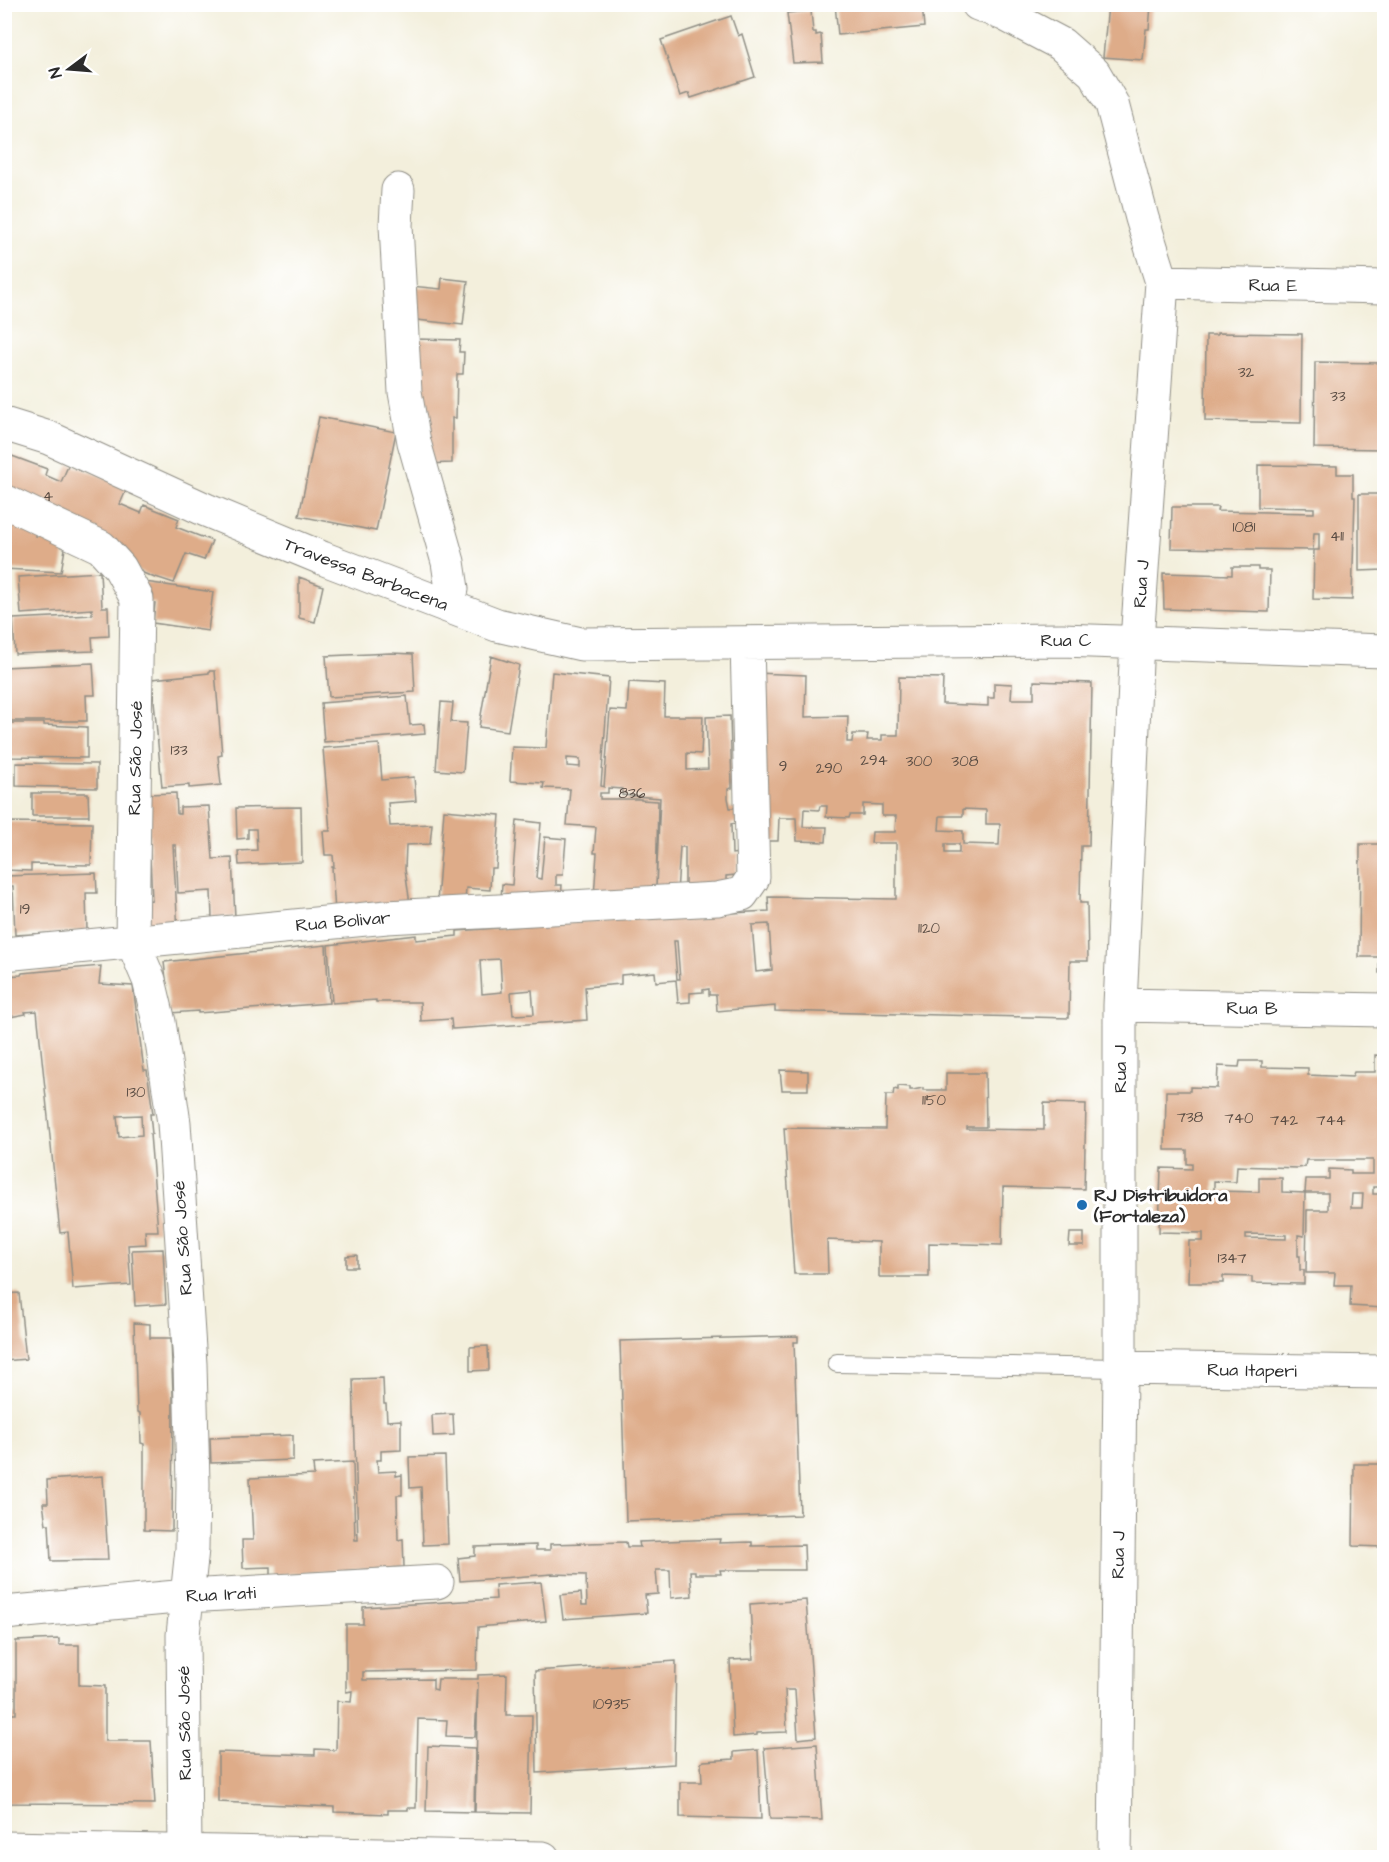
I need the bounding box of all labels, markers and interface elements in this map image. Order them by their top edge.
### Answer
north arrow [39,39,99,99]
text: N [44,65,67,81]
street label: Rua E [1248,273,1298,298]
house number: 32 [1238,362,1255,383]
house number: 33 [1330,386,1346,407]
house number: 4 [43,486,53,507]
house number: 1081 [1232,517,1256,538]
house number: 411 [1330,526,1344,547]
street label: Travessa Barbacena [280,532,452,617]
street label: Rua J [1127,559,1156,609]
street label: Rua C [1040,628,1092,653]
street label: Rua São José [122,700,149,816]
house number: 133 [170,740,188,761]
house number: 294 [860,750,888,771]
house number: 300 [906,751,933,772]
house number: 308 [952,751,979,772]
house number: 9 [779,756,787,777]
house number: 290 [816,758,843,779]
house number: 836 [619,783,646,804]
house number: 19 [20,899,30,920]
street label: Rua Bolivar [295,905,392,938]
house number: 1120 [918,918,940,939]
street label: Rua B [1226,996,1278,1021]
street label: Rua J [1108,1045,1133,1093]
house number: 130 [126,1082,146,1103]
house number: 1150 [922,1090,946,1111]
house number: 738 [1177,1107,1204,1128]
house number: 740 [1225,1108,1254,1129]
house number: 742 [1270,1110,1298,1131]
house number: 744 [1316,1110,1346,1131]
street label: Rua São José [166,1180,199,1296]
place label: RJ Distribuidora (Fortaleza) [1093,1183,1228,1229]
marker: RJ Distribuidora (Fortaleza) [1075,1198,1089,1212]
house number: 1347 [1218,1248,1247,1269]
street label: Rua Itaperi [1207,1357,1297,1384]
street label: Rua J [1106,1530,1131,1579]
street label: Rua Irati [185,1580,257,1609]
street label: Rua São José [171,1665,198,1781]
house number: 10935 [593,1694,631,1715]

